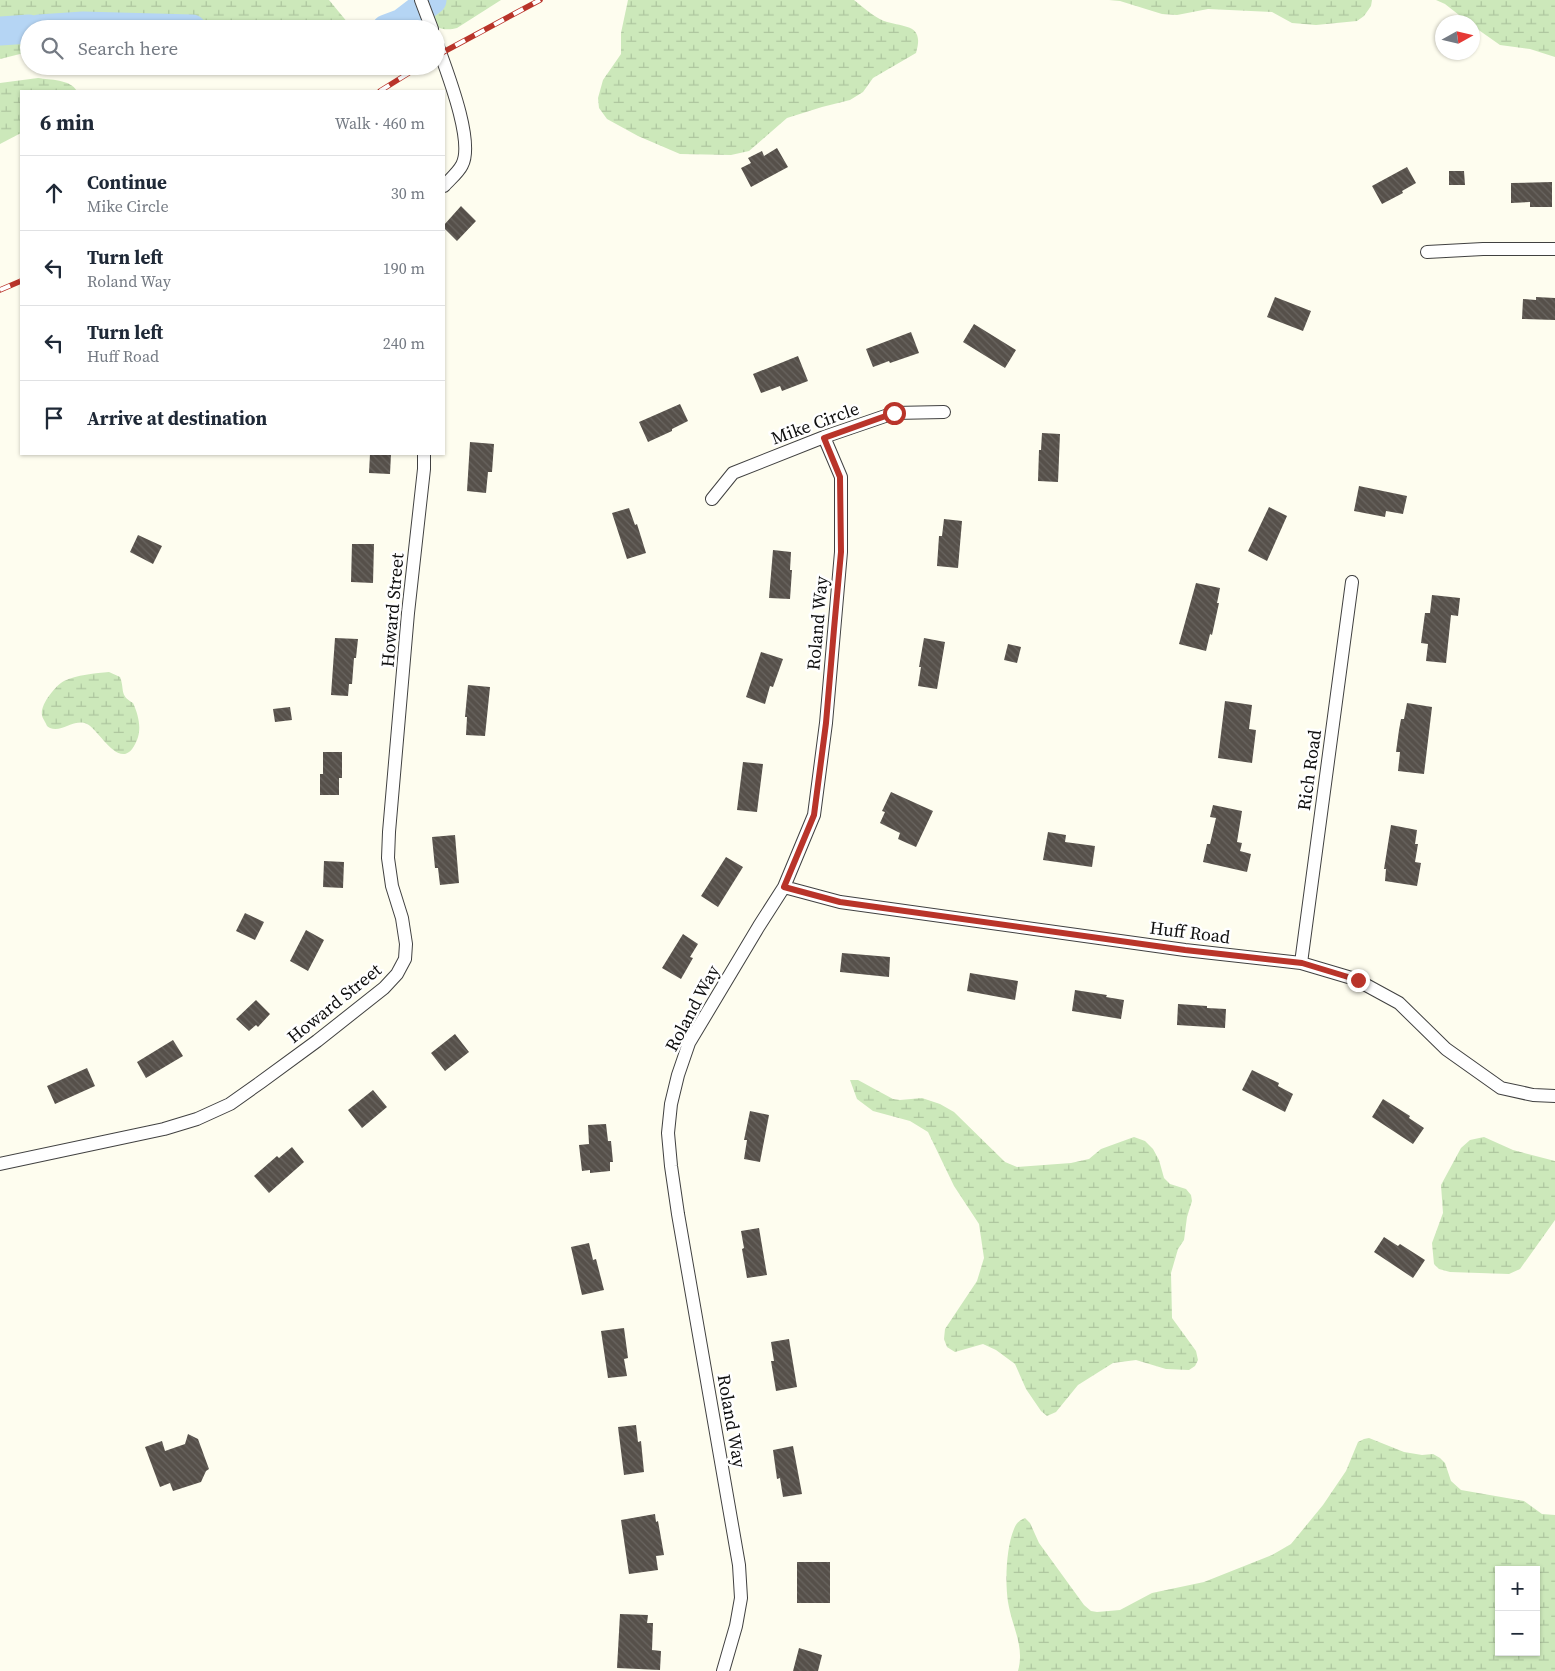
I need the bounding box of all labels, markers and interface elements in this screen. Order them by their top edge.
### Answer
north arrow [1435,15,1480,60]
search box [20,20,445,75]
icon: search [38,34,66,62]
text: Search here [78,35,178,61]
text: 6 min [40,108,95,137]
text: Walk · 460 m [335,112,425,134]
text: Continue [87,169,167,195]
icon: ahead [40,179,68,207]
text: 30 m [391,182,425,204]
text: Mike Circle [87,195,169,217]
text: Turn left [87,244,163,270]
icon: left [40,254,68,282]
text: 190 m [383,257,425,279]
text: Roland Way [87,270,171,292]
text: Turn left [87,319,163,345]
icon: left [40,329,68,357]
text: 240 m [383,332,425,354]
text: Huff Road [87,345,159,367]
street label: Mike Circle [768,396,862,450]
route start [883,402,906,425]
icon: arrive [40,404,68,432]
text: Arrive at destination [87,405,267,431]
street label: Howard Street [375,552,409,668]
street label: Roland Way [800,574,834,671]
street label: Rich Road [1291,728,1327,812]
street label: Huff Road [1148,915,1232,949]
street label: Howard Street [282,957,387,1049]
street label: Roland Way [659,960,726,1056]
route end [1347,969,1370,992]
street label: Roland Way [711,1372,753,1470]
map controls [1495,1566,1540,1656]
button: + [1495,1566,1540,1611]
button: − [1495,1611,1540,1656]

